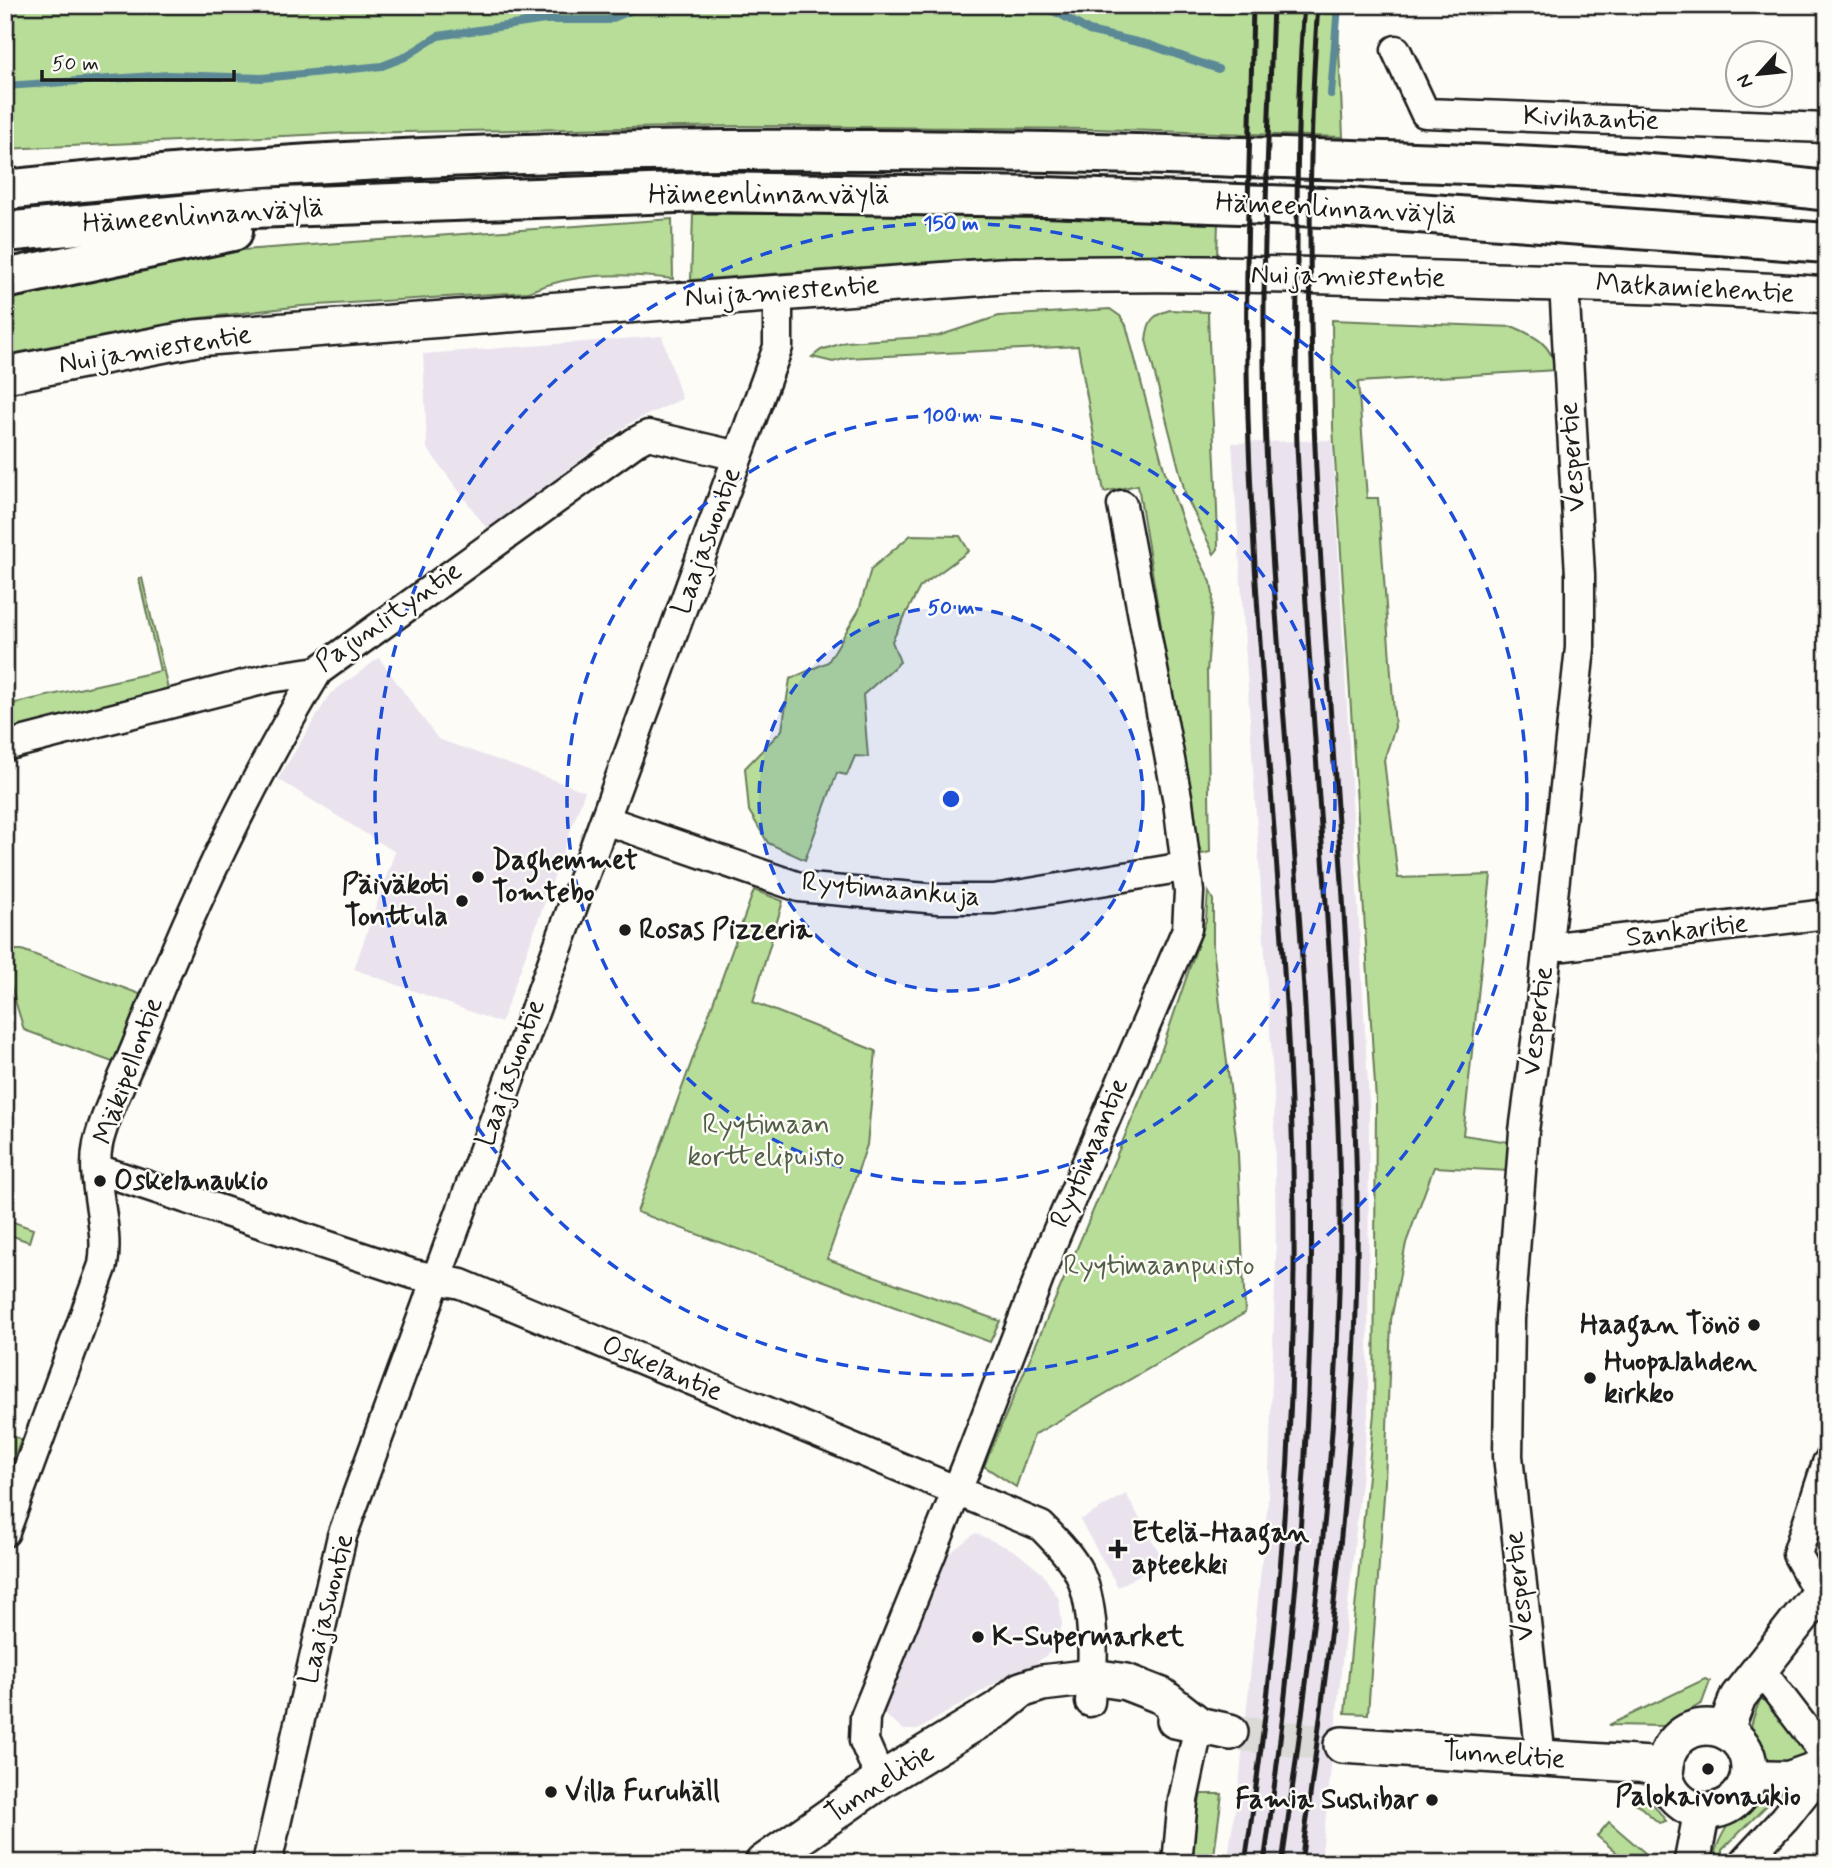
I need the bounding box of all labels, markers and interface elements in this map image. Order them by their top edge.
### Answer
scale bar [42,38,234,82]
north arrow [1724,38,1794,108]
text: 50 m [52,50,99,78]
text: N [1731,70,1759,92]
street label: Kivihaantie [1522,98,1660,140]
street label: Hämeenlinnanväylä [648,177,890,214]
street label: Hämeenlinnanväylä [1214,184,1458,234]
street label: Hämeenlinnanväylä [81,189,325,243]
text: 150 m [923,210,979,238]
street label: Nuijamiestentie [1250,257,1446,297]
street label: Matkamiehentie [1595,265,1795,313]
street label: Nuijamiestentie [684,267,880,317]
street label: Nuijamiestentie [56,316,254,384]
street label: Vespertie [1551,401,1595,513]
text: 100 m [923,402,979,430]
street label: Laajasuontie [663,462,751,620]
street label: Pajuniityntie [308,553,470,681]
text: 50 m [928,594,975,622]
centre of rings [939,787,963,811]
place label: Daghemmet Tomtebo [492,843,638,912]
street label: Ryytimaankuja [800,864,982,916]
place label: Päiväkoti Tonttula [342,867,448,936]
marker: Daghemmet Tomtebo [470,869,486,885]
marker: Päiväkoti Tonttula [454,893,470,909]
street label: Sankaritie [1624,905,1750,957]
place label: Rosas Pizzeria [639,912,813,949]
marker: Rosas Pizzeria [617,922,633,938]
street label: Vespertie [1513,964,1563,1078]
street label: Mäkipellontie [85,992,173,1150]
street label: Laajasuontie [467,994,555,1152]
street label: Ryytimaantie [1042,1073,1138,1233]
park label: Ryytimaan korttelipuisto [687,1107,845,1176]
place label: Oskelanaukio [114,1163,268,1200]
marker: Oskelanaukio [92,1173,108,1189]
park label: Ryytimaanpuisto [1063,1248,1255,1285]
place label: Haagan Tönö [1580,1307,1740,1347]
marker: Haagan Tönö [1746,1317,1762,1333]
street label: Oskelantie [596,1327,728,1411]
place label: Huopalahden kirkko [1604,1344,1758,1413]
marker: Huopalahden kirkko [1582,1370,1598,1386]
place label: Etelä-Haagan apteekki [1132,1515,1310,1584]
street label: Vespertie [1496,1529,1544,1643]
street label: Laajasuontie [290,1530,364,1688]
marker: Etelä-Haagan apteekki [1110,1541,1126,1557]
place label: K-Supermarket [992,1619,1185,1656]
marker: K-Supermarket [970,1629,986,1645]
street label: Tunnelitie [1441,1733,1567,1779]
street label: Tunnelitie [818,1735,942,1833]
marker: Palokaivonaukio [1700,1761,1716,1777]
place label: Villa Furuhäll [565,1774,720,1811]
place label: Palokaivonaukio [1615,1779,1801,1816]
place label: Famia Sushibar [1235,1782,1419,1819]
marker: Villa Furuhäll [543,1784,559,1800]
marker: Famia Sushibar [1424,1792,1440,1808]

